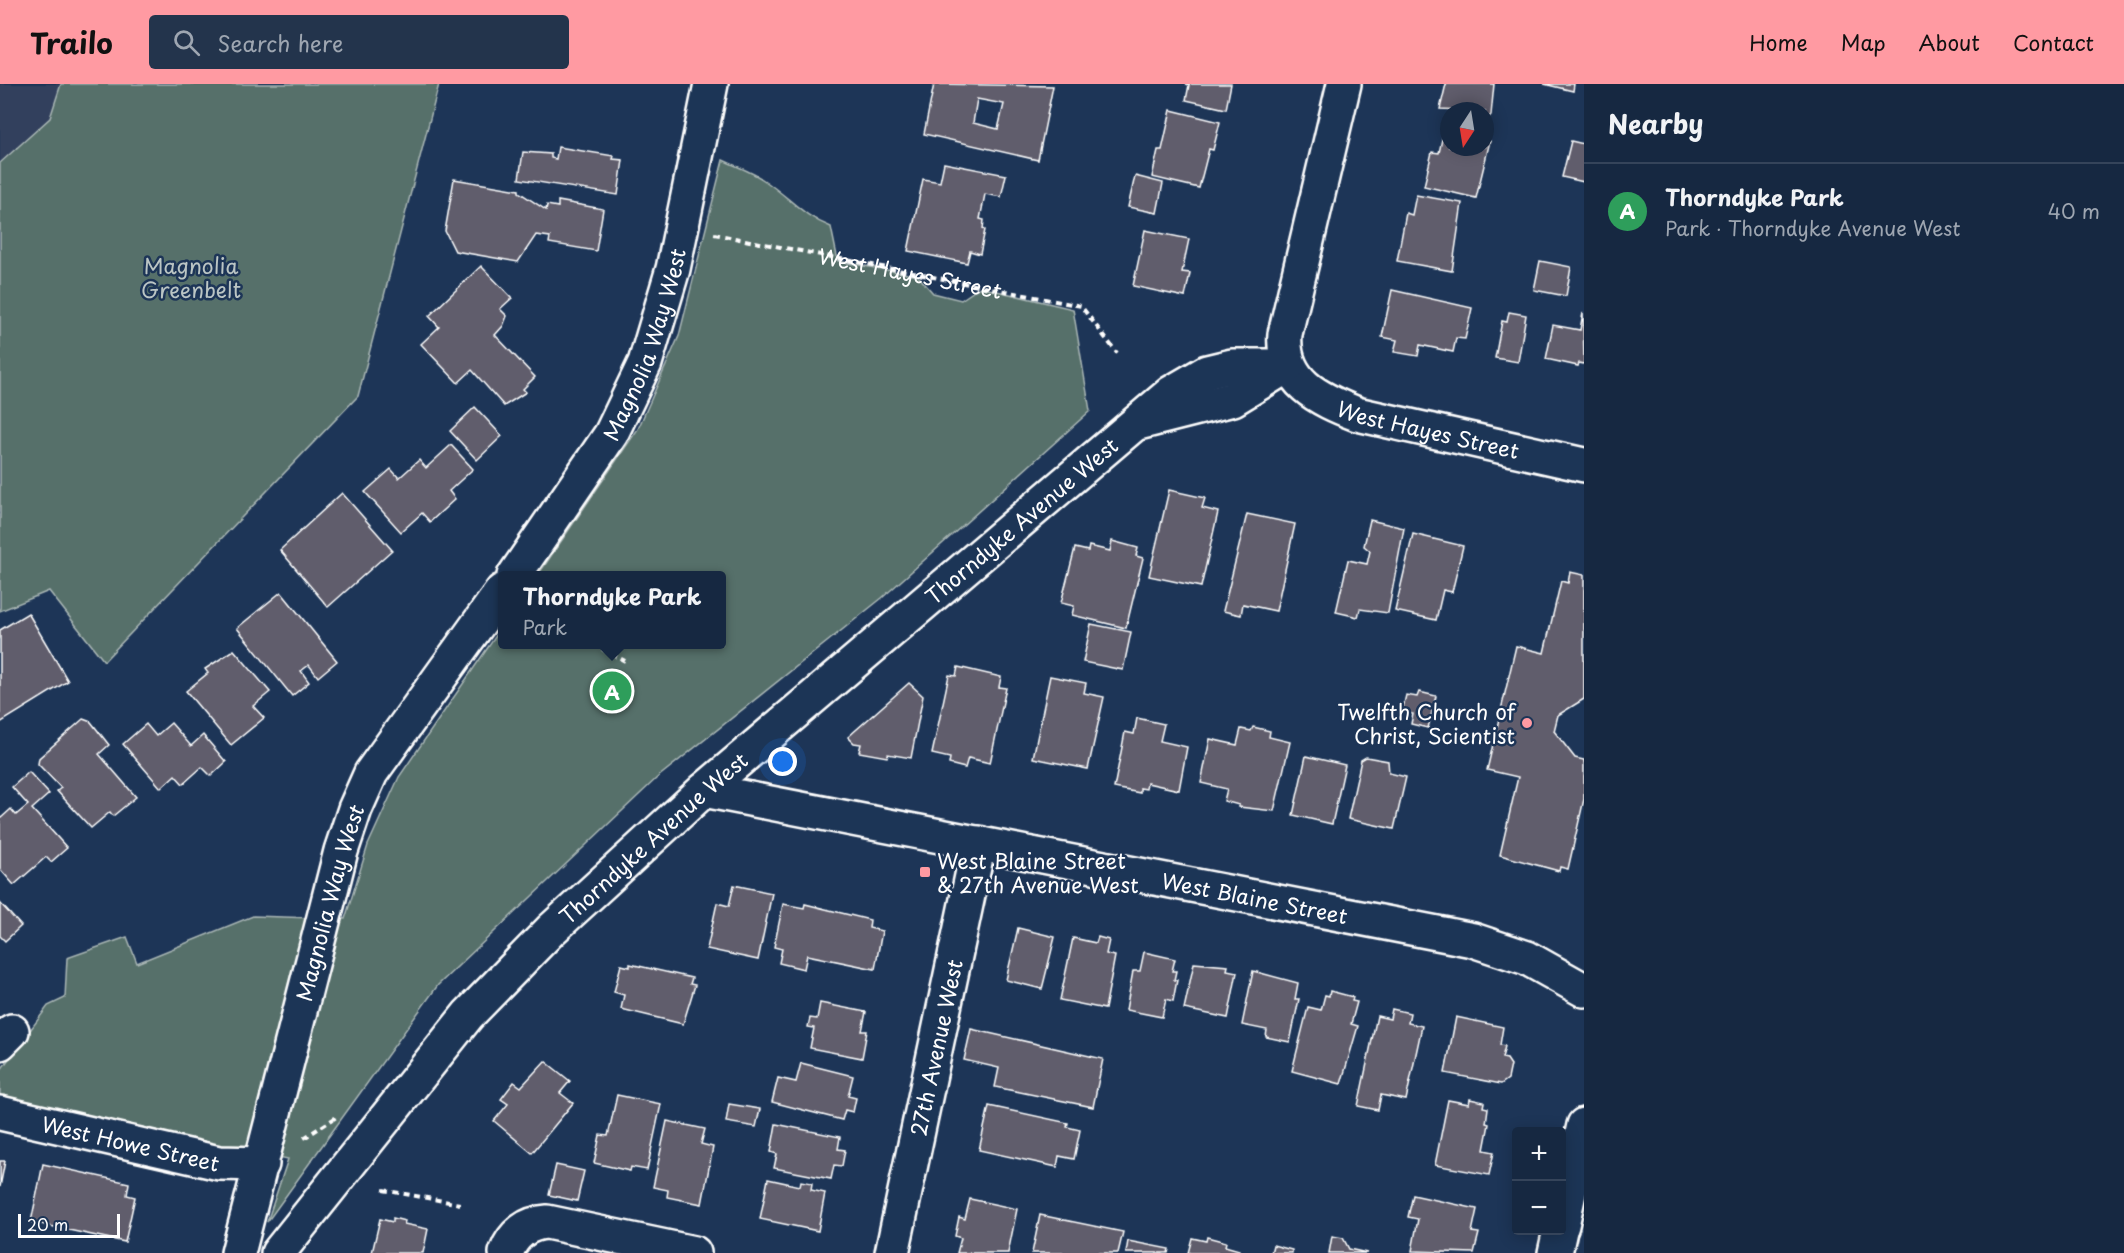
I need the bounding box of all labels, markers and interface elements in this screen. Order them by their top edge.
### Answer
search box [149,15,569,69]
text: Trailo [30,21,113,64]
icon: search [170,26,203,59]
text: Search here [218,26,343,59]
text: Home [1749,26,1808,58]
text: Map [1841,26,1886,58]
text: About [1919,26,1980,58]
text: Contact [2013,26,2094,58]
north arrow [1440,102,1494,156]
text: Nearby [1608,104,1703,143]
text: Thorndyke Park [1665,180,1844,213]
text: A [1620,196,1635,226]
text: 40 m [2048,196,2100,226]
text: Park · Thorndyke Avenue West [1665,213,1960,243]
street label: West Hayes Street [816,239,1005,306]
street label: Magnolia Way West [594,245,693,446]
park label: Magnolia Greenbelt [141,249,241,305]
street label: West Hayes Street [1332,392,1522,466]
street label: Thorndyke Avenue West [918,429,1124,612]
popup [498,571,726,649]
text: Thorndyke Park [523,579,701,612]
text: Park [523,612,567,642]
pin: A [592,668,632,714]
place label: Twelfth Church of Christ, Scientist [1337,695,1517,751]
marker: Twelfth Church of Christ, Scientist [1520,716,1534,730]
street label: Thorndyke Avenue West [552,744,754,931]
your location [768,747,797,776]
street label: Magnolia Way West [287,799,371,1005]
place label: West Blaine Street & 27th Avenue West [937,844,1139,900]
street label: West Blaine Street [1159,864,1350,931]
marker: West Blaine Street & 27th Avenue West [918,865,932,879]
street label: 27th Avenue West [901,956,970,1139]
street label: West Howe Street [39,1107,223,1179]
map controls [1512,1127,1566,1235]
button: + [1512,1127,1566,1181]
button: − [1512,1181,1566,1235]
scale bar [18,1211,120,1238]
text: 20 m [27,1212,68,1236]

